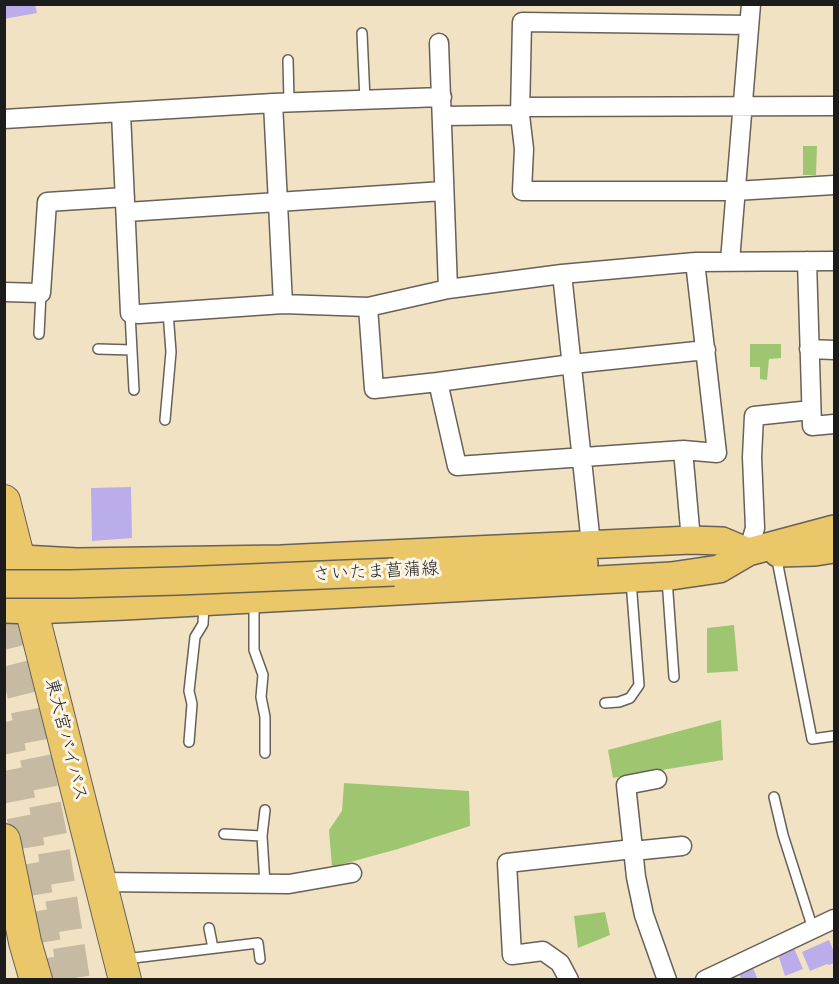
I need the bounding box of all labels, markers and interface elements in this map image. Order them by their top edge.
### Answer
street label: さいたま菖蒲線 [313,559,439,587]
street label: 東大宮バイパス [39,676,91,804]

